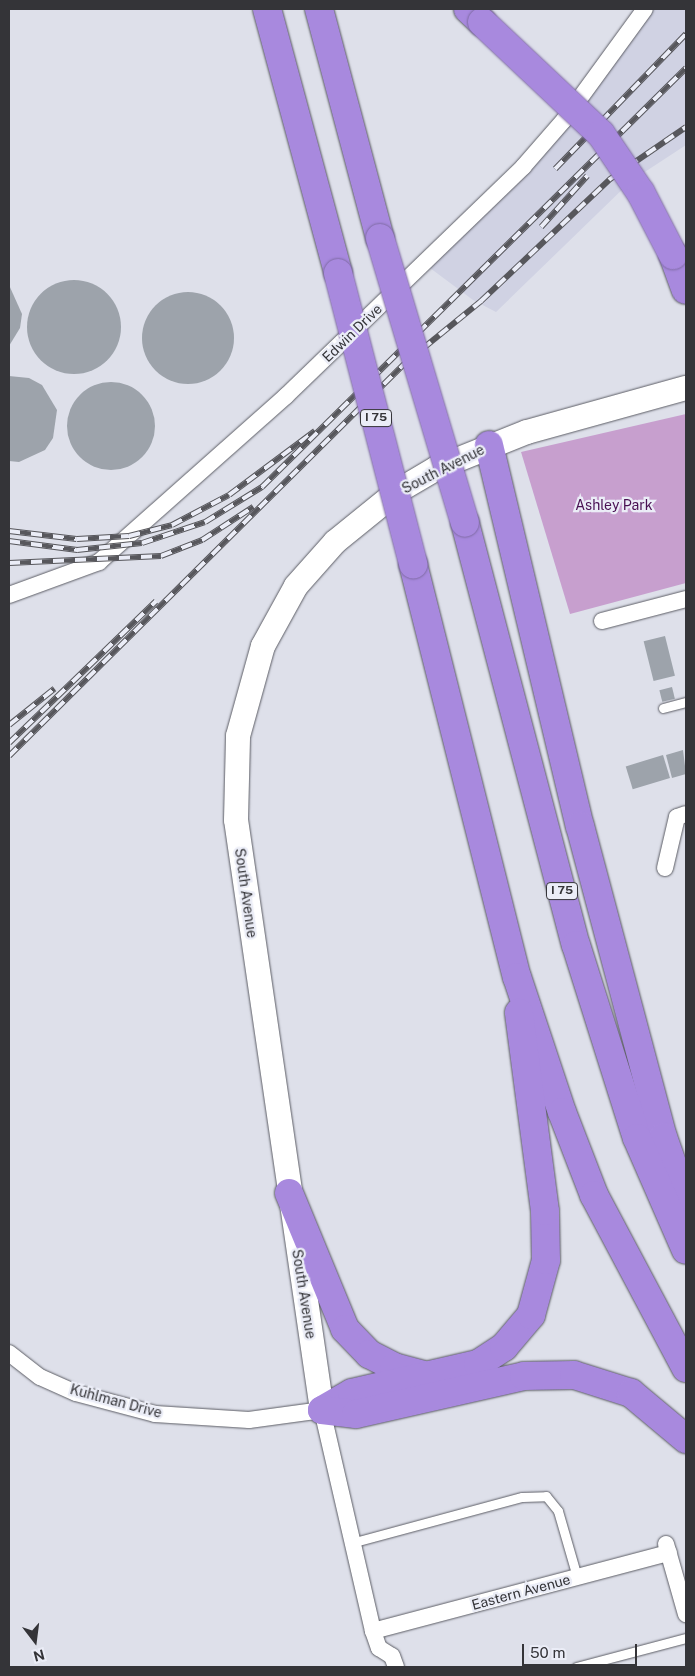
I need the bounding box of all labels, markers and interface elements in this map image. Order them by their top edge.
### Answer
street label: Edwin Drive [319,300,385,366]
road number: I 75 [360,408,392,428]
street label: South Avenue [399,441,487,497]
park label: Ashley Park [575,497,653,513]
street label: South Avenue [231,847,261,939]
road number: I 75 [546,881,578,900]
street label: South Avenue [289,1248,319,1340]
street label: Kuhlman Drive [68,1381,164,1421]
street label: Eastern Avenue [470,1571,572,1613]
north arrow [10,1616,60,1666]
scale bar [525,1634,640,1666]
text: 50 m [530,1644,565,1661]
text: N [32,1646,46,1665]

